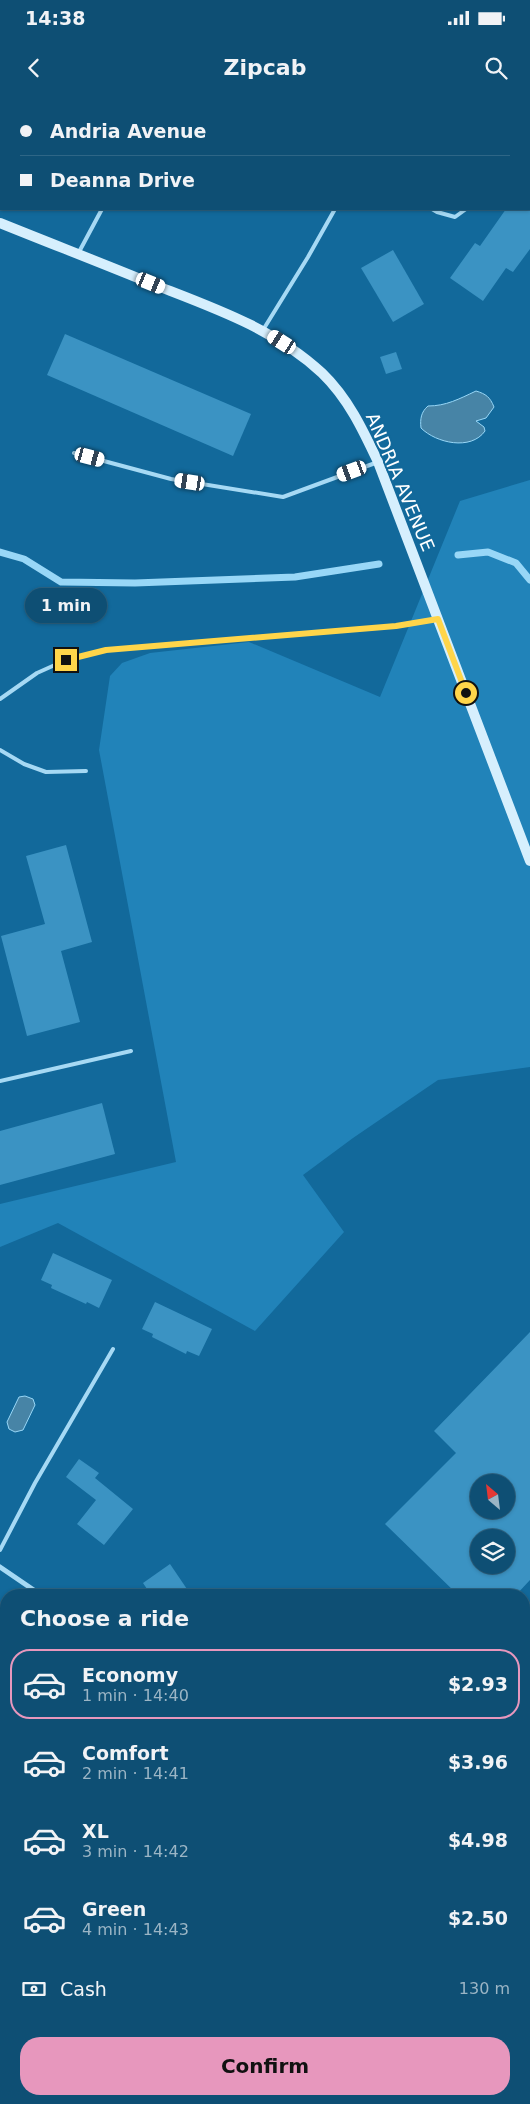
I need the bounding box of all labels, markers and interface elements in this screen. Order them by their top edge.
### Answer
text: 14:38 [25,7,85,29]
icon: back [20,54,48,82]
icon: search [482,54,510,82]
text: Zipcab [224,55,306,80]
text: Andria Avenue [50,120,206,142]
text: Deanna Drive [50,169,195,191]
car [134,270,167,296]
car [265,328,298,356]
street label: ANDRIA AVENUE [362,409,439,554]
car [73,446,106,468]
car [335,459,368,483]
car [174,472,205,492]
callout: 1 min [25,588,107,622]
text: 1 min [41,596,91,615]
route end [55,649,77,671]
route start [455,682,477,704]
north arrow [470,1474,515,1519]
map controls [470,1474,515,1574]
button: layers [470,1529,515,1574]
text: Choose a ride [20,1606,189,1631]
icon: car [22,1662,67,1707]
text: Economy [82,1664,178,1686]
text: $2.93 [448,1673,508,1695]
text: 1 min · 14:40 [82,1686,189,1705]
icon: car [22,1740,67,1785]
text: Comfort [82,1742,169,1764]
text: $3.96 [448,1751,508,1773]
text: 2 min · 14:41 [82,1764,189,1783]
icon: car [22,1818,67,1863]
text: XL [82,1820,109,1842]
text: $4.98 [448,1829,508,1851]
text: 3 min · 14:42 [82,1842,189,1861]
icon: car [22,1896,67,1941]
text: Green [82,1898,146,1920]
text: $2.50 [448,1907,508,1929]
text: 4 min · 14:43 [82,1920,189,1939]
icon: cash [20,1975,48,2003]
text: Cash [60,1978,107,2000]
text: 130 m [459,1979,510,1998]
button: Confirm [20,2037,510,2095]

